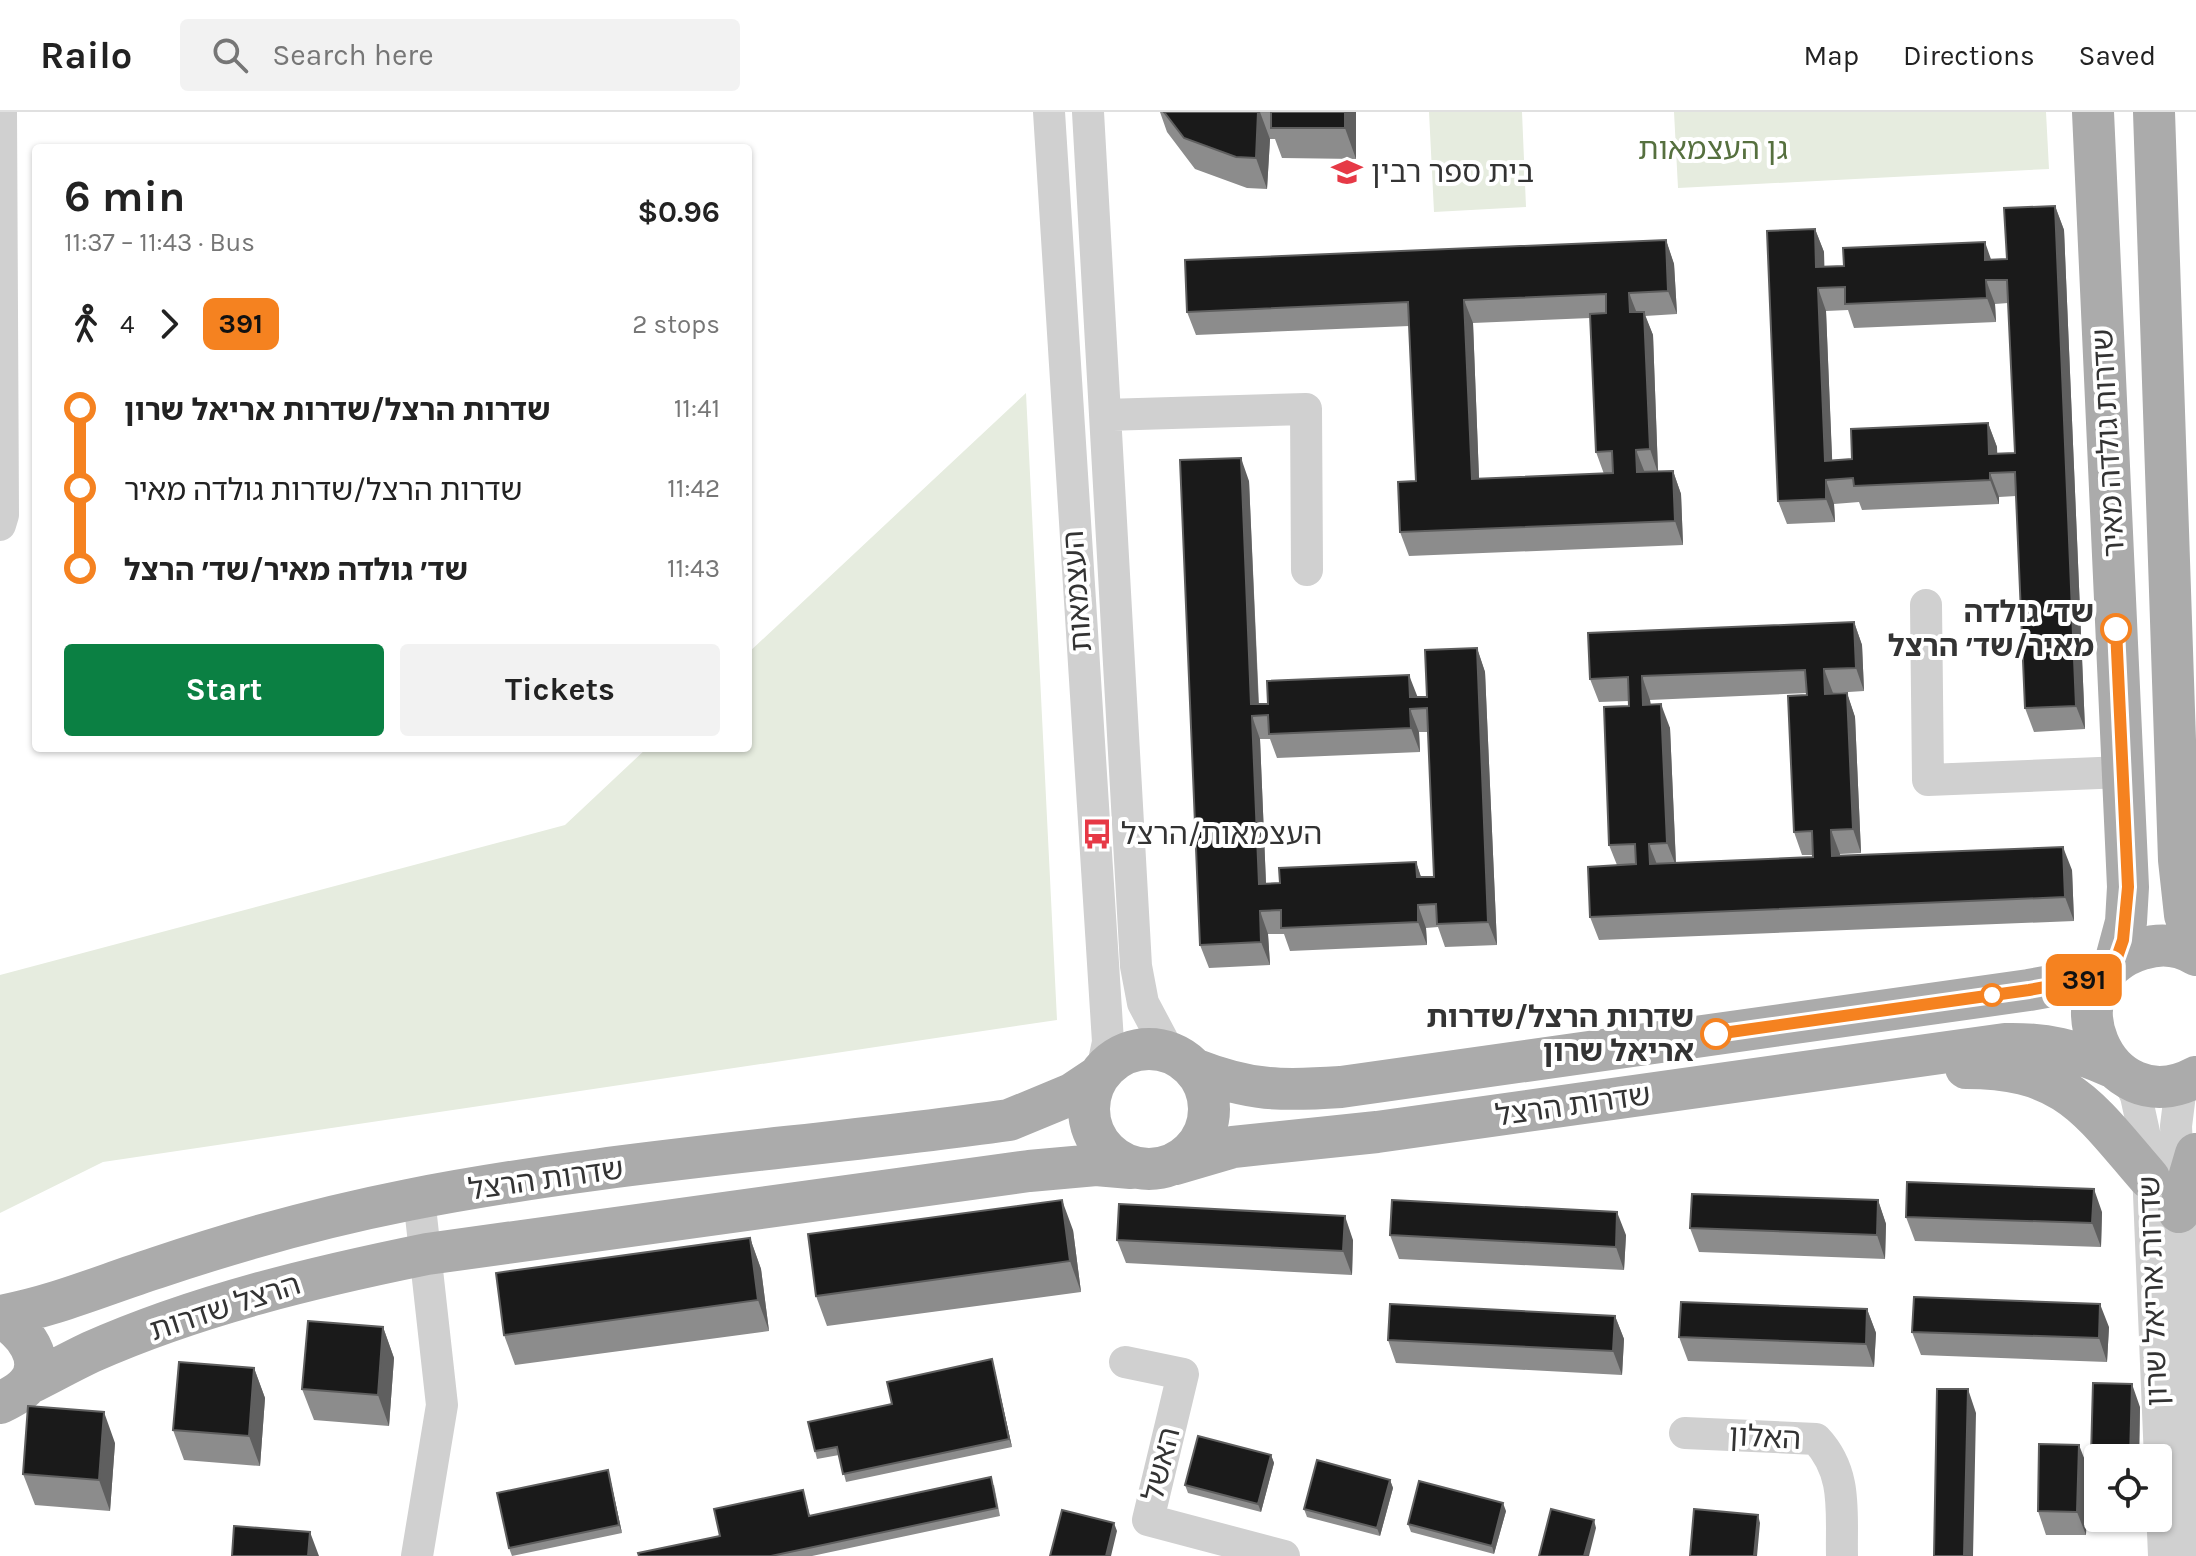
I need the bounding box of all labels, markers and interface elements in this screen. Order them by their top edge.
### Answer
search box [180,19,740,91]
text: Railo [40,33,132,78]
icon: search [208,33,252,77]
text: Search here [272,37,434,73]
text: Map [1804,39,1859,72]
text: Directions [1903,39,2035,72]
text: Saved [2079,39,2156,72]
park label: גן העצמאות [1638,131,1788,167]
place label: בית ספר רבין [1371,154,1534,190]
school or university icon: בית ספר רבין [1330,155,1364,189]
text: 6 min [64,171,185,222]
text: $0.96 [637,194,720,230]
text: 11:37 – 11:43 · Bus [64,227,255,258]
icon: walk [64,302,108,346]
icon: forward [147,302,191,346]
text: 391 [219,307,263,340]
text: 4 [120,309,135,340]
text: 2 stops [632,309,720,340]
street label: שדרות גולדה מאיר [2084,328,2132,558]
text: שדרות הרצל/שדרות אריאל שרון [124,392,551,428]
text: 11:41 [674,393,720,424]
text: שדרות הרצל/שדרות גולדה מאיר [124,472,522,508]
text: 11:42 [667,473,720,504]
street label: העצמאות [1055,529,1099,653]
text: שד׳ גולדה מאיר/שד׳ הרצל [124,552,468,588]
text: 11:43 [667,553,720,584]
place label: שד׳ גולדה מאיר/שד׳ הרצל [1888,594,2094,664]
marker: שד׳ גולדה מאיר/שד׳ הרצל [2101,614,2131,644]
button: Start [64,644,384,736]
button: Tickets [400,644,720,736]
place label: העצמאות/הרצל [1121,816,1322,852]
bus stop icon: העצמאות/הרצל [1080,817,1114,851]
line badge: 391 [2038,954,2130,1006]
text: 391 [2062,963,2106,996]
unlabelled marker [1981,984,2003,1006]
place label: שדרות הרצל/שדרות אריאל שרון [1426,999,1694,1069]
marker: שדרות הרצל/שדרות אריאל שרון [1701,1019,1731,1049]
street label: שדרות הרצל [1493,1076,1653,1134]
street label: שדרות הרצל [466,1150,626,1208]
street label: שדרות אריאל שרון [2131,1175,2175,1407]
street label: הרצל שדרות [145,1266,305,1348]
street label: האלון [1728,1417,1802,1457]
street label: האשל [1134,1423,1188,1505]
map controls [2084,1444,2172,1532]
button: locate [2084,1444,2172,1532]

